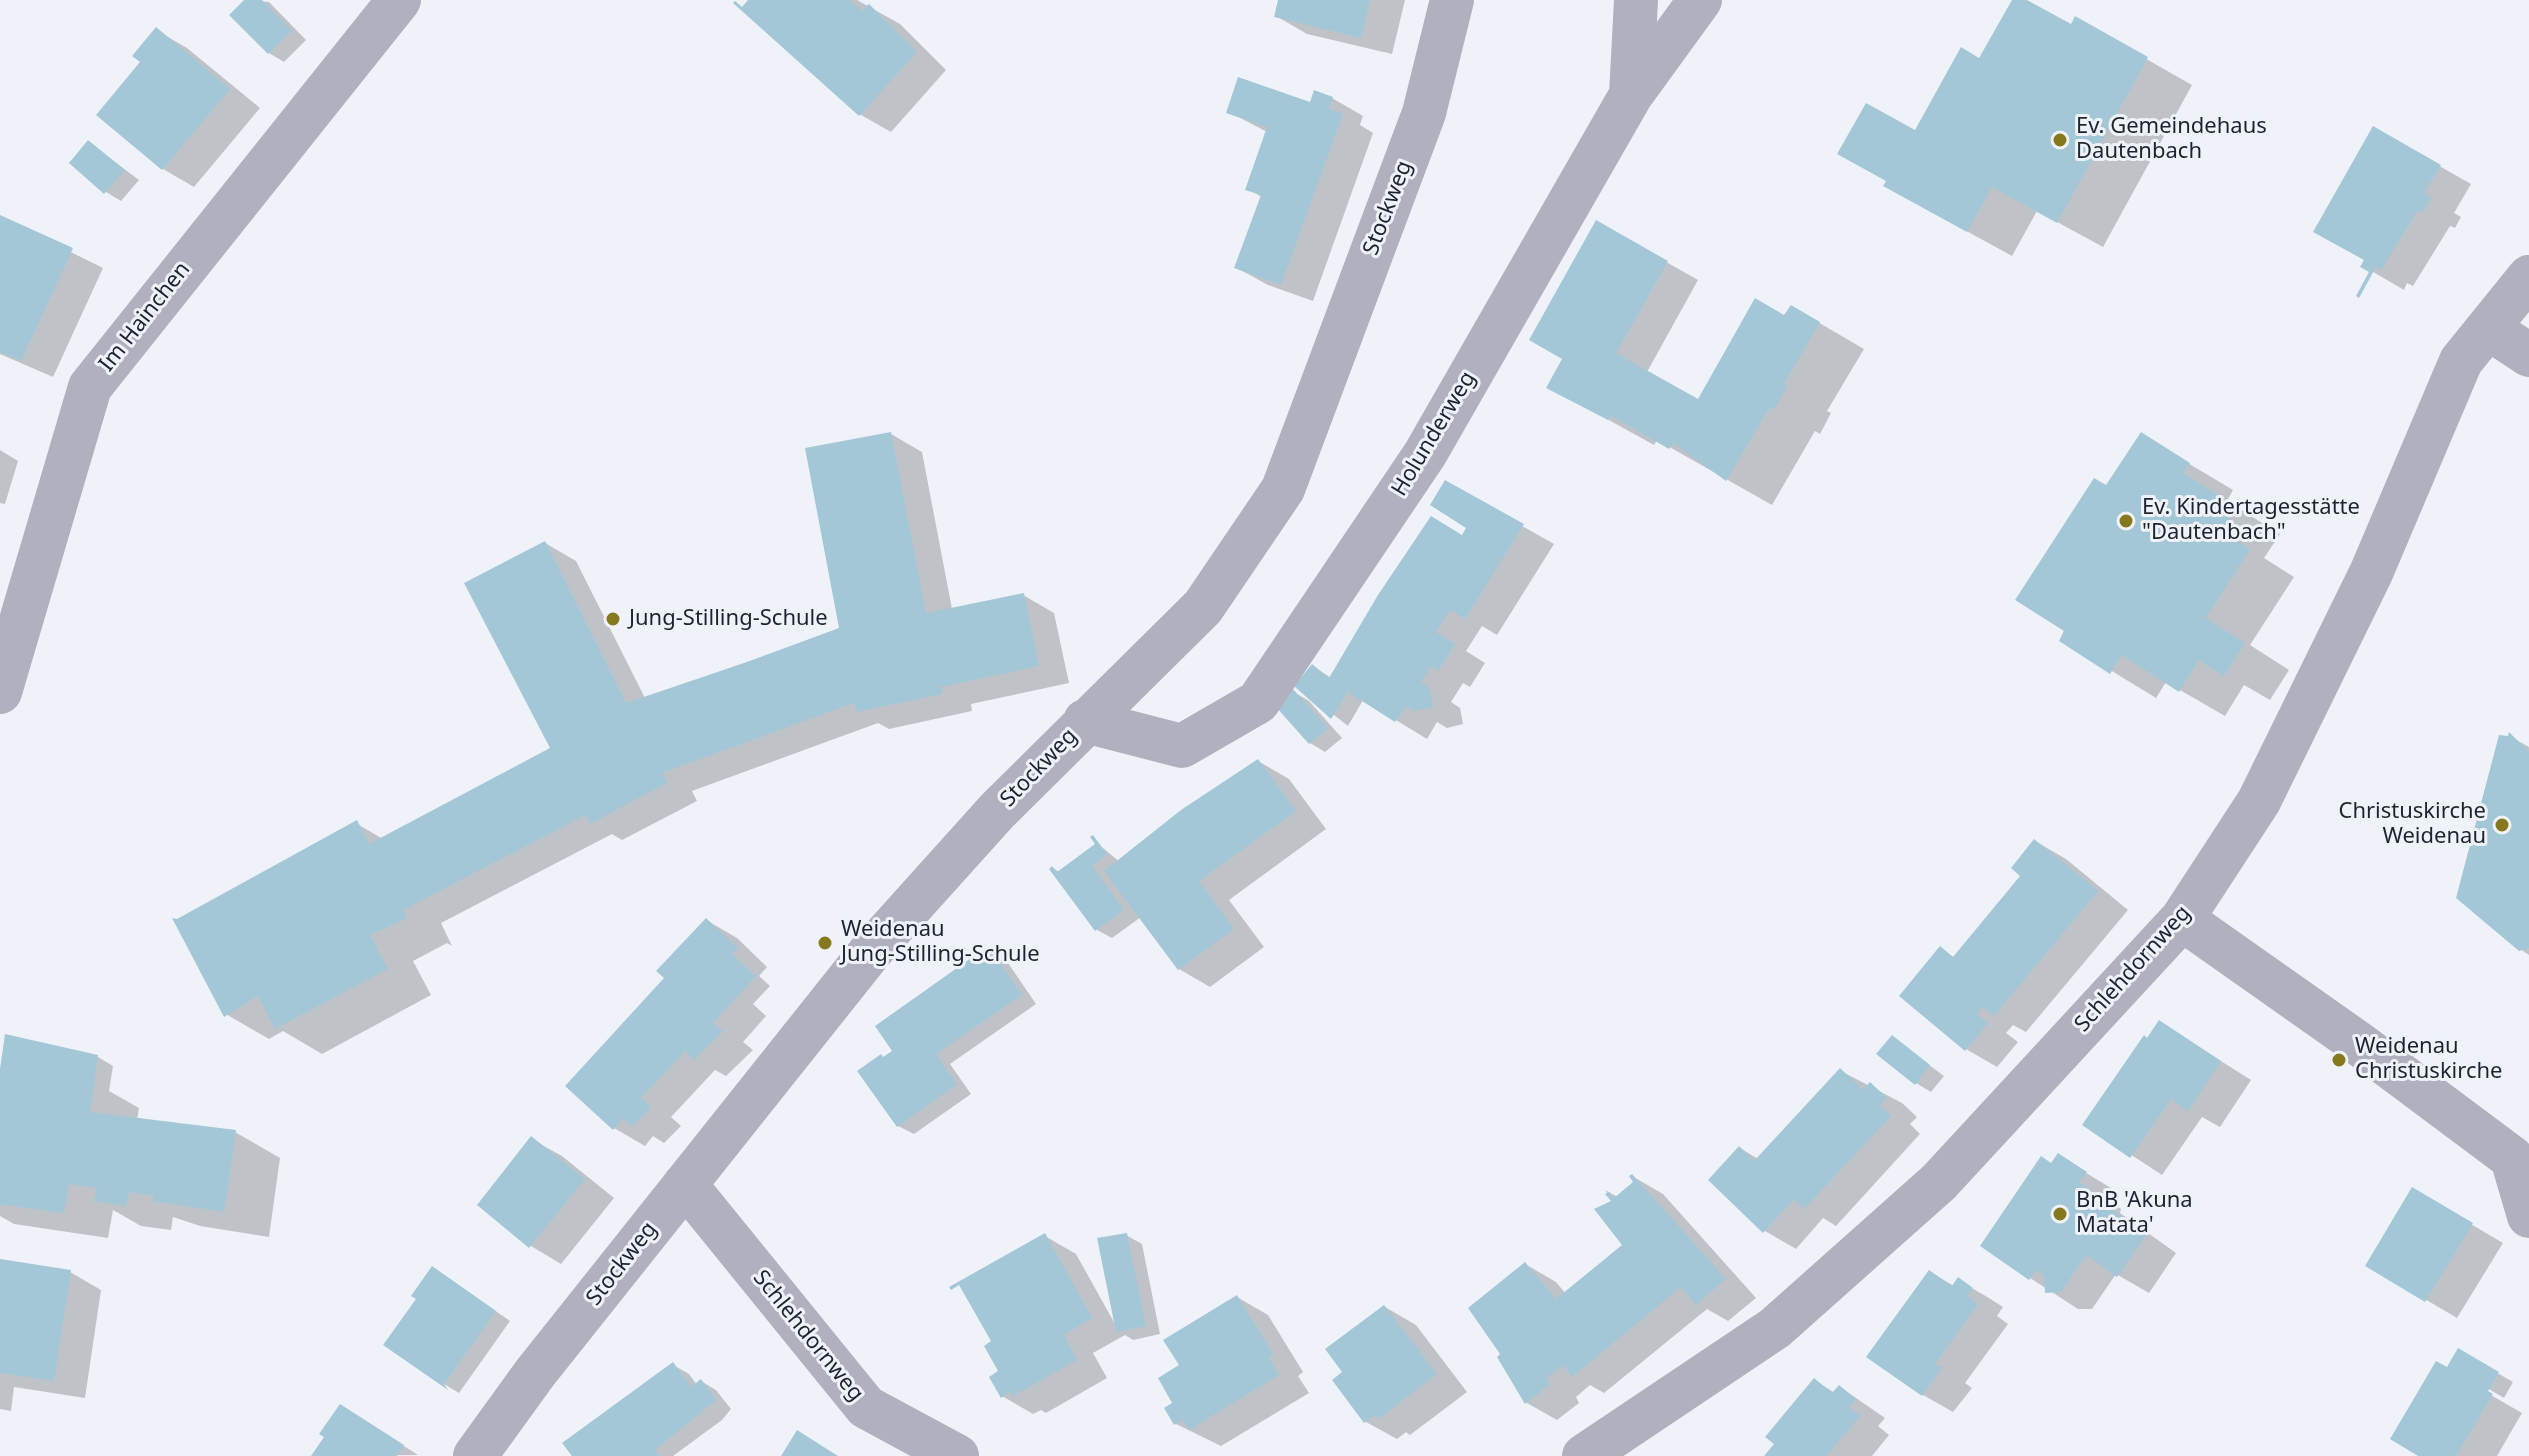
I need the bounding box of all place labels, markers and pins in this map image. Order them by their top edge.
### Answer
place label: Ev. Gemeindehaus Dautenbach [2076,114,2267,166]
marker: Ev. Gemeindehaus Dautenbach [2051,131,2069,149]
place label: Ev. Kindertagesstätte "Dautenbach" [2142,495,2360,546]
marker: Ev. Kindertagesstätte "Dautenbach" [2117,512,2135,530]
place label: Jung-Stilling-Schule [629,606,828,632]
marker: Jung-Stilling-Schule [604,610,622,628]
place label: Christuskirche Weidenau [2338,799,2486,850]
marker: Christuskirche Weidenau [2493,816,2511,834]
place label: Weidenau Jung-Stilling-Schule [841,917,1040,968]
marker: Weidenau Jung-Stilling-Schule [816,934,834,952]
place label: Weidenau Christuskirche [2355,1034,2503,1086]
marker: Weidenau Christuskirche [2330,1051,2348,1069]
place label: BnB 'Akuna Matata' [2076,1188,2193,1240]
marker: BnB 'Akuna Matata' [2051,1205,2069,1223]

